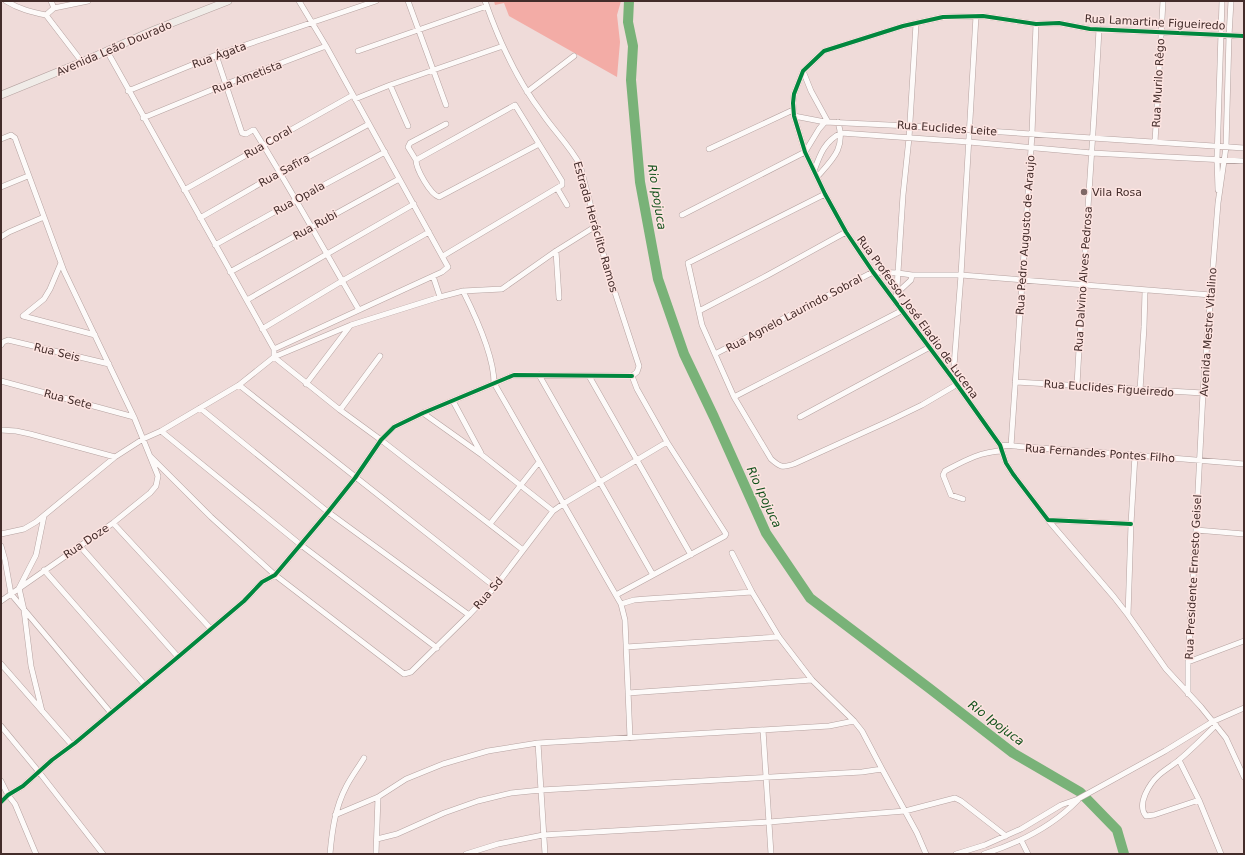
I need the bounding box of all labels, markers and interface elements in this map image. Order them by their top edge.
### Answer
street label: Rua Lamartine Figueiredo [1084,12,1226,33]
street label: Avenida Leão Dourado [54,18,174,79]
street label: Rua Murilo Rêgo [1150,38,1167,128]
street label: Rua Ágata [190,40,248,71]
street label: Rua Ametista [211,58,284,97]
street label: Rua Euclides Leite [897,119,998,138]
street label: Rua Coral [242,124,294,161]
street label: Rua Safira [256,151,312,190]
street label: Rua Pedro Augusto de Araujo [1013,154,1038,315]
street label: Estrada Heráclito Ramos [571,160,621,294]
water label: Rio Ipojuca [645,163,669,231]
street label: Rua Opala [271,179,327,218]
place label: Vila Rosa [1092,186,1142,199]
marker: Vila Rosa [1079,187,1089,197]
street label: Rua Dalvino Alves Pedrosa [1072,206,1095,352]
street label: Rua Rubi [291,208,340,243]
street label: Rua Professor José Eladio de Lucena [854,233,981,401]
street label: Avenida Mestre Vitalino [1197,267,1220,397]
street label: Rua Agnelo Laurindo Sobral [724,272,865,355]
street label: Rua Seis [33,341,81,365]
street label: Rua Euclides Figueiredo [1043,377,1175,400]
street label: Rua Sete [42,387,94,412]
street label: Rua Fernandes Pontes Filho [1024,442,1176,465]
water label: Rio Ipojuca [744,464,784,530]
street label: Rua Presidente Ernesto Geisel [1183,494,1204,660]
street label: Rua Doze [61,521,112,561]
street label: Rua Sd [471,575,506,612]
water label: Rio Ipojuca [965,697,1027,749]

